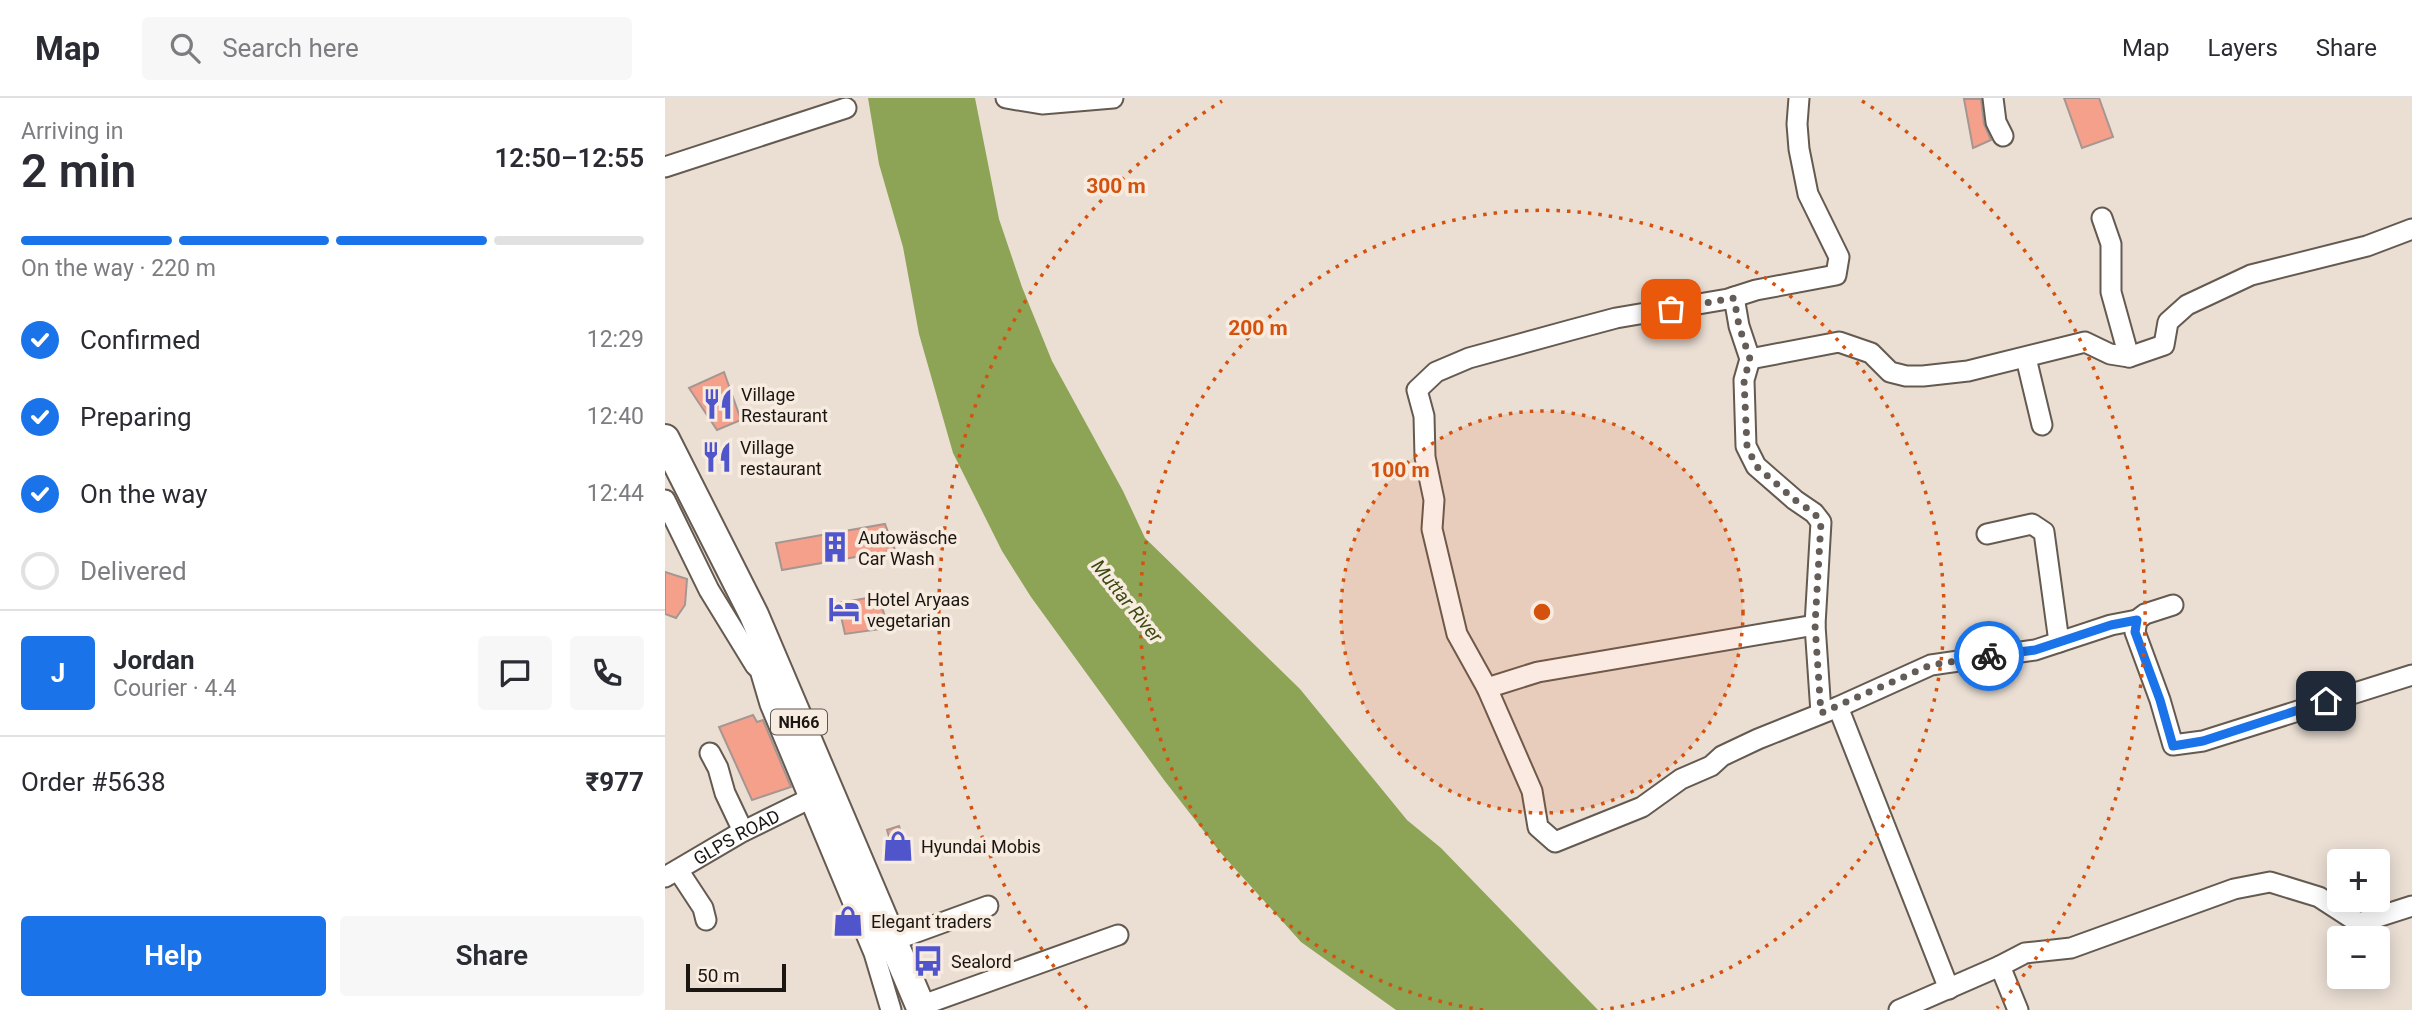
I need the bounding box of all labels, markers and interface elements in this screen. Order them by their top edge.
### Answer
search box [142,17,632,80]
text: Map [35,29,100,68]
icon: search [166,29,204,67]
text: Search here [222,33,359,63]
text: Map [2122,34,2170,62]
text: Layers [2208,34,2278,62]
text: Share [2316,34,2377,62]
text: Arriving in [21,118,124,145]
text: 12:50–12:55 [494,143,644,173]
text: 2 min [21,144,136,198]
text: 300 m [1086,174,1146,198]
text: On the way · 220 m [21,255,216,282]
pin [1641,279,1701,339]
icon: bag [1652,290,1690,328]
text: 200 m [1228,316,1288,340]
icon: check [21,321,59,359]
text: Confirmed [80,325,201,355]
text: 12:29 [587,326,644,353]
place label: Village Restaurant [741,384,828,426]
restaurant icon: Village Restaurant [701,387,735,421]
icon: check [21,398,59,436]
text: Preparing [80,402,192,432]
text: 12:40 [587,403,644,430]
place label: Village restaurant [740,437,822,479]
restaurant icon: Village restaurant [700,440,734,474]
text: 100 m [1370,458,1430,482]
icon: check [21,475,59,513]
text: On the way [80,479,208,509]
text: 12:44 [587,480,644,507]
place label: Autowäsche Car Wash [858,527,957,569]
building icon: Autowäsche Car Wash [818,530,852,564]
water label: Muttar River [1087,555,1168,648]
text: Delivered [80,556,187,586]
place label: Hotel Aryaas vegetarian [867,589,970,631]
hotel icon: Hotel Aryaas vegetarian [827,592,861,626]
centre of rings [1530,600,1554,624]
courier [1954,621,2024,691]
button: chat [478,636,552,710]
button: phone [570,636,644,710]
icon: bike [1970,637,2008,675]
text: Jordan [113,645,195,675]
text: J [51,658,65,688]
pin [2296,671,2356,731]
text: Courier · 4.4 [113,675,236,702]
icon: home [2307,682,2345,720]
road number: NH66 [771,709,827,734]
text: Order #5638 [21,767,166,797]
text: ₹977 [586,767,644,797]
street label: GLPS ROAD [689,805,783,869]
shop icon: Hyundai Mobis [881,829,915,863]
place label: Hyundai Mobis [921,836,1041,857]
map controls [2327,849,2390,989]
button: + [2327,849,2390,912]
shop icon: Elegant traders [831,904,865,938]
place label: Elegant traders [871,911,992,932]
button: Help [21,916,326,996]
button: Share [340,916,644,996]
button: − [2327,926,2390,989]
bus stop icon: Sealord [911,944,945,978]
place label: Sealord [951,951,1012,972]
scale bar [686,961,786,993]
text: 50 m [697,964,740,987]

